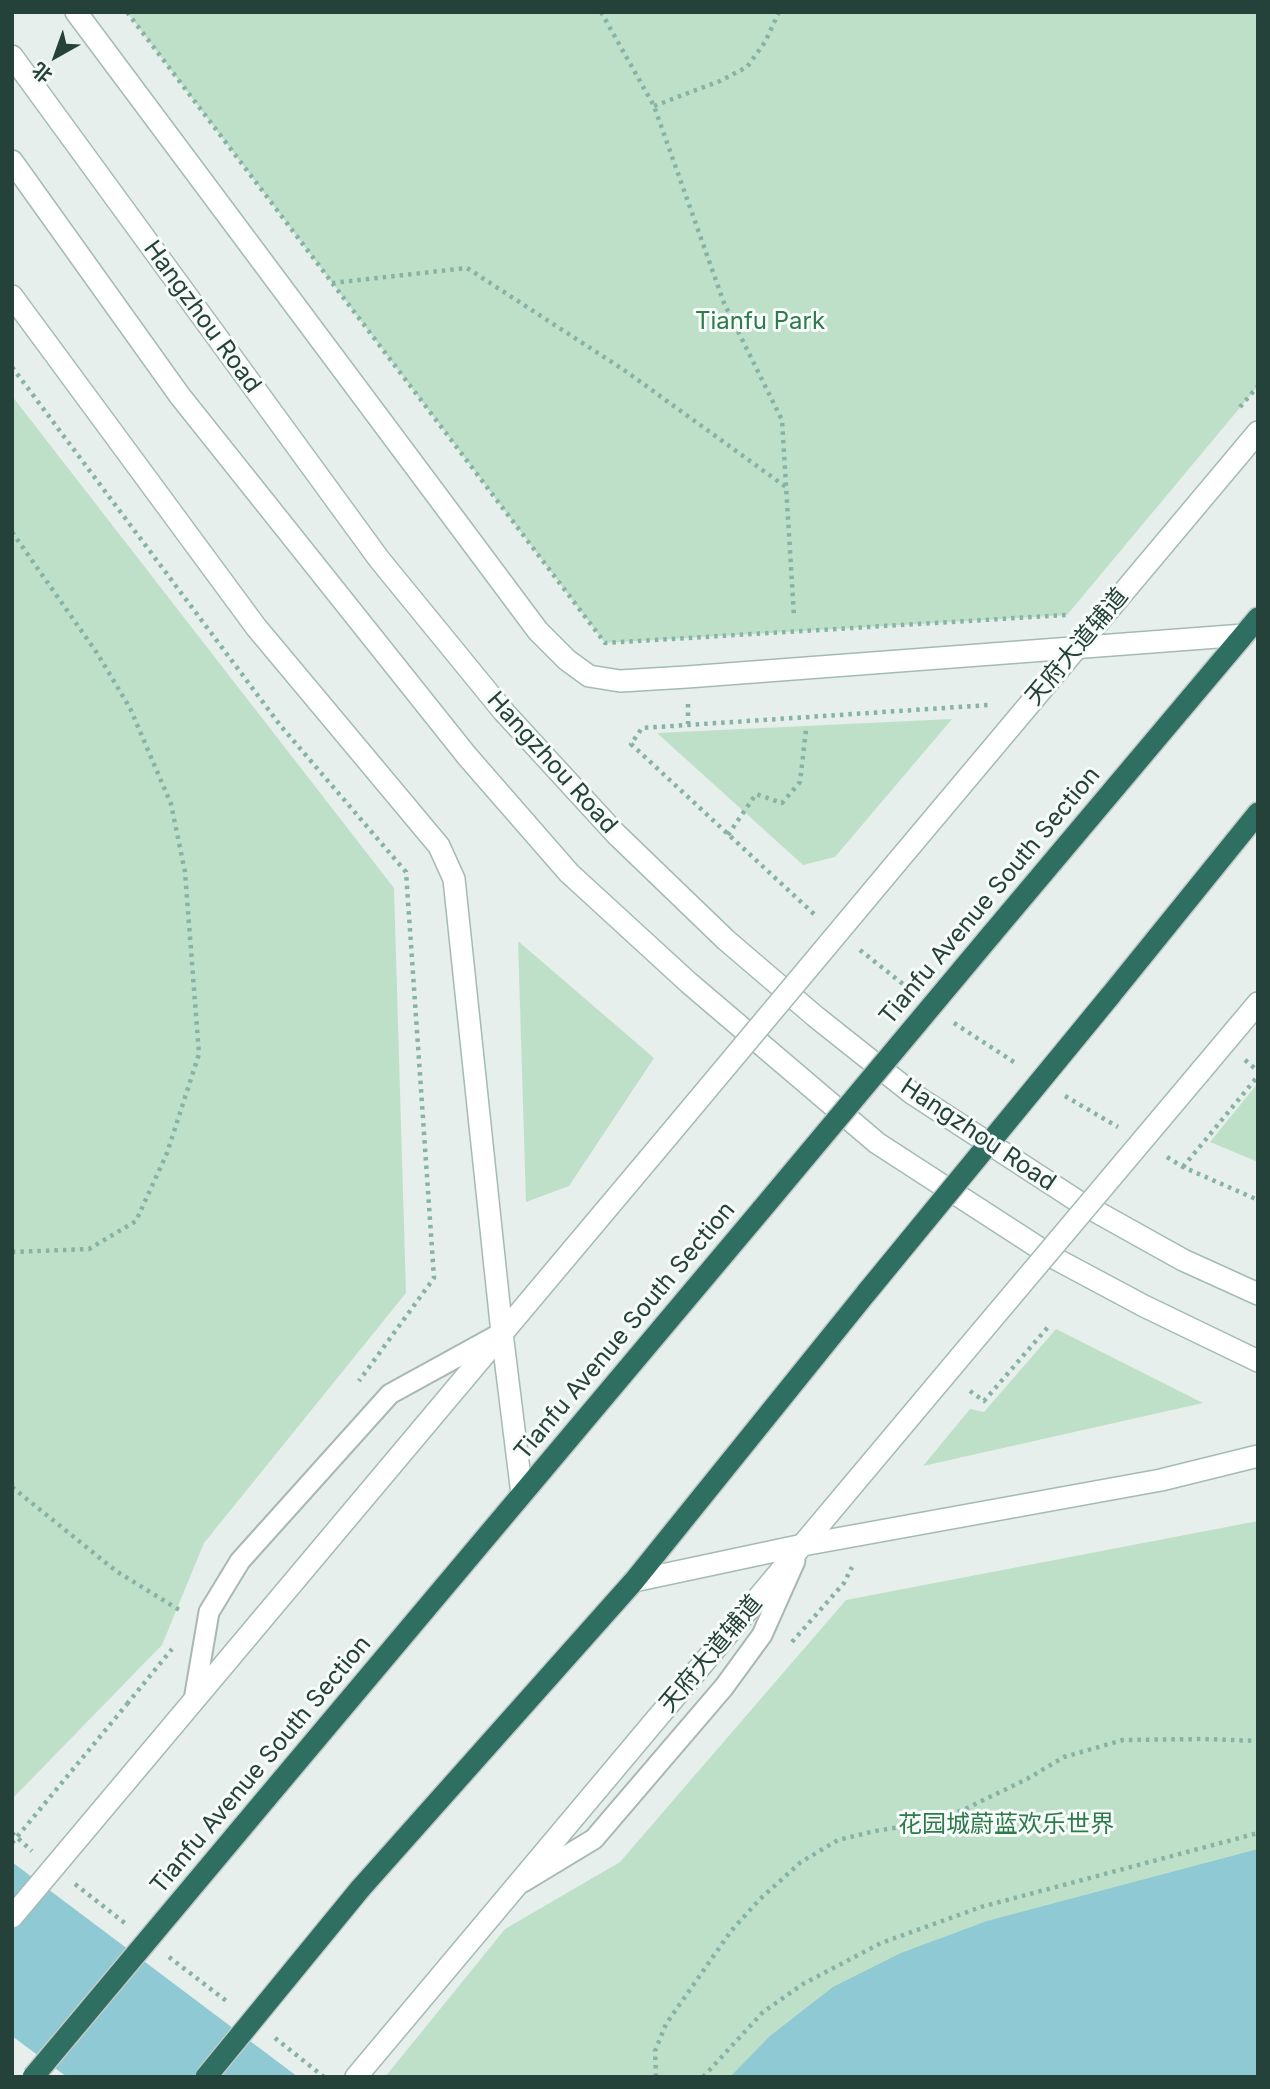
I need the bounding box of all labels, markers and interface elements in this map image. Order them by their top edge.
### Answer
north arrow [21,21,91,91]
text: 北 [28,58,57,87]
street label: Hangzhou Road [137,235,267,399]
park label: Tianfu Park [695,308,825,336]
street label: 天府大道辅道 [1020,583,1134,711]
street label: Hangzhou Road [481,686,623,840]
street label: Tianfu Avenue South Section [874,761,1106,1031]
street label: Hangzhou Road [895,1072,1061,1198]
street label: Tianfu Avenue South Section [509,1196,741,1466]
street label: 天府大道辅道 [654,1590,768,1718]
street label: Tianfu Avenue South Section [145,1630,377,1900]
park label: 花园城蔚蓝欢乐世界 [898,1811,1114,1839]

